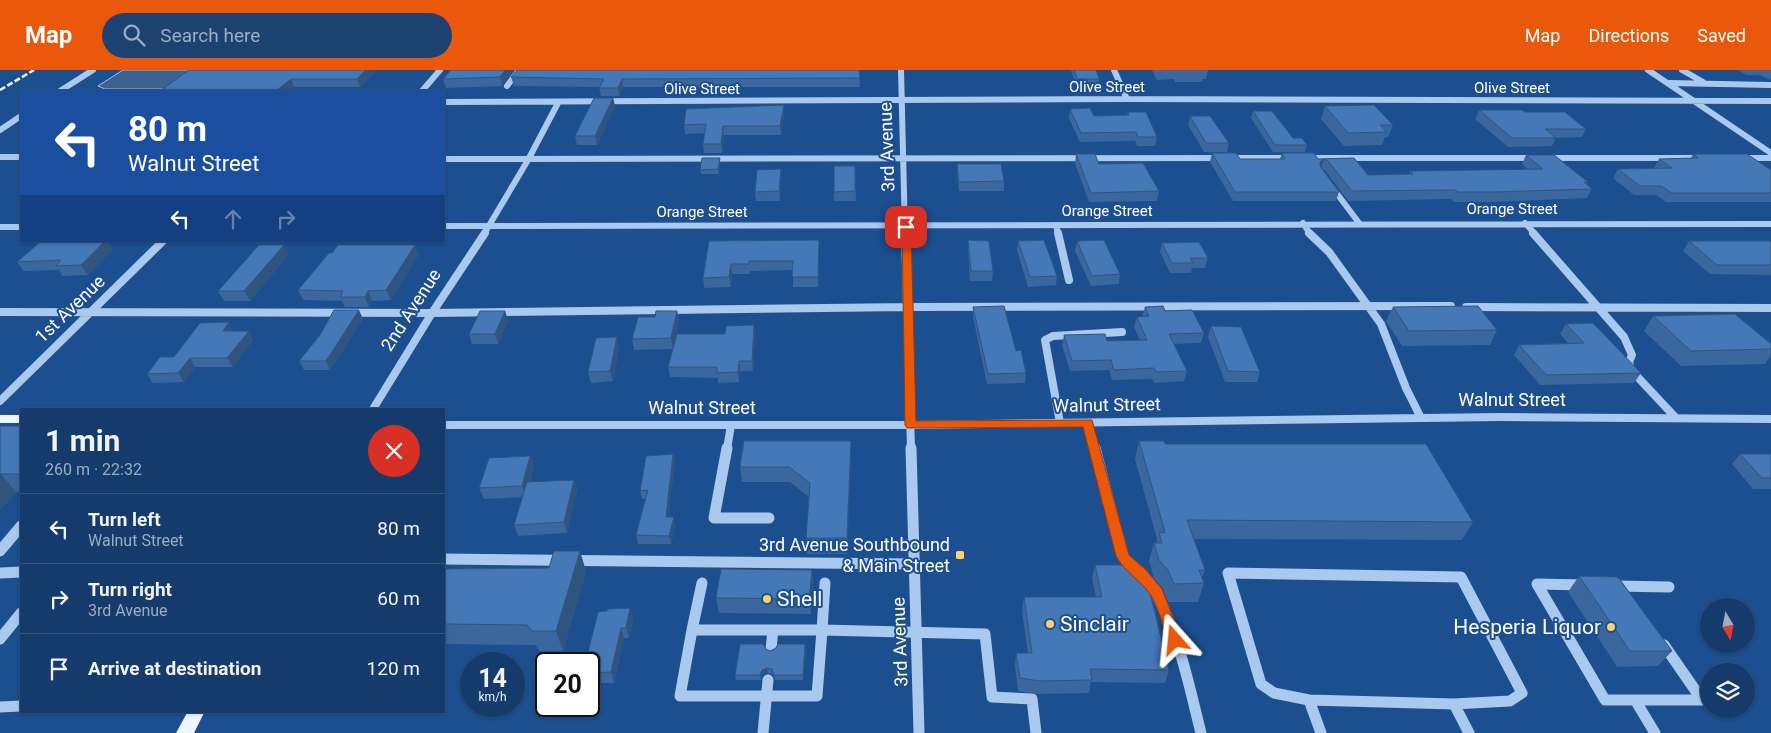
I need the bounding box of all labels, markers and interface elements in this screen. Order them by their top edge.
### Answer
search box [102,13,452,58]
text: Map [25,21,72,49]
icon: search [120,21,148,49]
text: Search here [160,24,260,47]
text: Map [1525,25,1560,46]
text: Directions [1588,25,1669,46]
text: Saved [1697,25,1746,46]
street label: Olive Street [1069,78,1145,96]
street label: Olive Street [1474,79,1550,97]
street label: Olive Street [664,80,740,98]
street label: 3rd Avenue [874,102,899,192]
text: 80 m [128,109,207,150]
icon: left [45,110,110,175]
text: Walnut Street [128,151,259,176]
street label: Orange Street [1466,200,1558,218]
street label: Orange Street [1061,202,1153,220]
street label: Orange Street [656,203,748,221]
icon: left [166,205,194,233]
icon: ahead [219,205,247,233]
icon: right [272,205,300,233]
pin [885,206,927,248]
icon: arrive [892,213,920,241]
street label: 2nd Avenue [376,265,445,355]
street label: 1st Avenue [30,270,109,347]
street label: Walnut Street [1458,389,1566,410]
street label: Walnut Street [1053,393,1161,416]
street label: Walnut Street [648,397,756,418]
text: 1 min [45,423,120,458]
button: close [368,425,420,477]
text: 260 m · 22:32 [45,460,142,479]
text: Turn left [88,508,161,531]
icon: left [45,515,73,543]
text: 80 m [377,517,420,540]
text: Walnut Street [88,531,184,550]
place label: 3rd Avenue Southbound & Main Street [759,534,950,576]
marker: 3rd Avenue Southbound & Main Street [954,549,966,561]
text: Turn right [88,578,172,601]
icon: right [45,585,73,613]
text: 60 m [377,587,420,610]
place label: Shell [777,587,822,611]
marker: Shell [761,593,773,605]
street label: 3rd Avenue [887,597,912,687]
north arrow [1700,598,1755,652]
map controls [1700,598,1755,718]
text: 3rd Avenue [88,601,168,620]
place label: Sinclair [1060,612,1129,636]
position arrow [1148,613,1200,665]
place label: Hesperia Liquor [1453,615,1601,639]
marker: Sinclair [1044,618,1056,630]
marker: Hesperia Liquor [1605,621,1617,633]
speed limit sign: 20 [535,652,600,717]
icon: arrive [45,655,73,683]
text: Arrive at destination [88,657,261,680]
text: 120 m [367,657,420,680]
button: layers [1700,663,1755,718]
text: 14 [478,664,507,693]
text: km/h [478,690,507,704]

